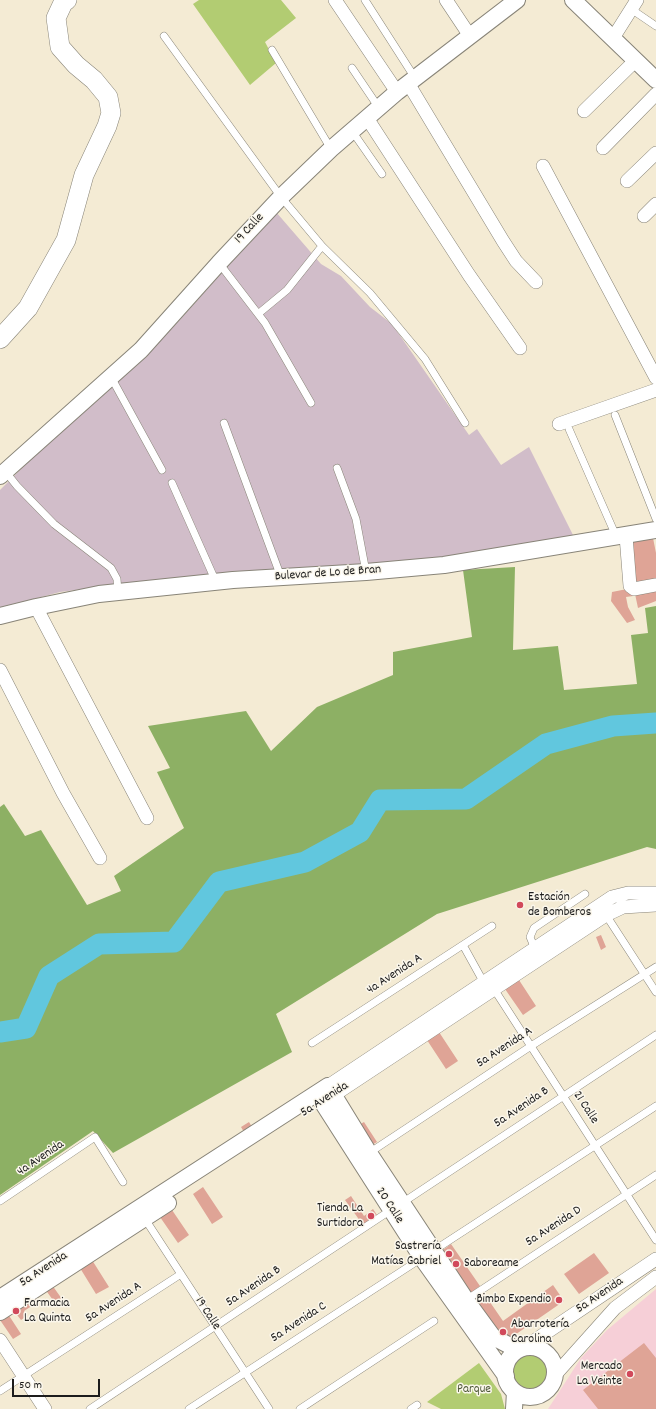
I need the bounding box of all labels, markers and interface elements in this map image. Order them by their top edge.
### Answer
street label: 19 Calle [232,210,268,248]
street label: Bulevar de Lo de Bran [274,562,382,586]
place label: Estación de Bomberos [528,890,591,921]
marker: Estación de Bomberos [515,900,525,910]
street label: 4a Avenida A [364,951,426,999]
street label: 5a Avenida A [474,1024,536,1072]
street label: 5a Avenida [298,1079,352,1121]
street label: 5a Avenida B [492,1084,552,1132]
street label: 21 Calle [569,1089,601,1127]
street label: 4a Avenida [15,1138,67,1180]
street label: 20 Calle [372,1185,406,1227]
place label: Tienda La Surtidora [317,1201,363,1232]
street label: 5a Avenida D [523,1203,585,1251]
marker: Tienda La Surtidora [366,1211,376,1221]
place label: Sastrería Matías Gabriel [371,1239,441,1270]
street label: 5a Avenida [17,1249,71,1291]
marker: Sastrería Matías Gabriel [444,1249,454,1259]
place label: Saboreame [464,1256,519,1272]
marker: Saboreame [451,1259,461,1269]
street label: 5a Avenida B [224,1263,284,1311]
street label: 5a Avenida [573,1274,627,1318]
street label: 5a Avenida A [83,1279,145,1327]
place label: Bimbo Expendio [476,1292,551,1308]
street label: 19 Calle [191,1295,223,1333]
marker: Bimbo Expendio [554,1295,564,1305]
place label: Farmacia La Quinta [24,1296,71,1327]
street label: 5a Avenida C [268,1299,330,1347]
marker: Farmacia La Quinta [11,1306,21,1316]
place label: Abarrotería Carolina [511,1317,569,1348]
marker: Abarrotería Carolina [498,1327,508,1337]
place label: Mercado La Veinte [577,1359,622,1390]
marker: Mercado La Veinte [625,1369,635,1379]
scale bar [14,1371,102,1397]
text: 50 m [19,1377,42,1394]
park label: Parque [457,1382,491,1398]

